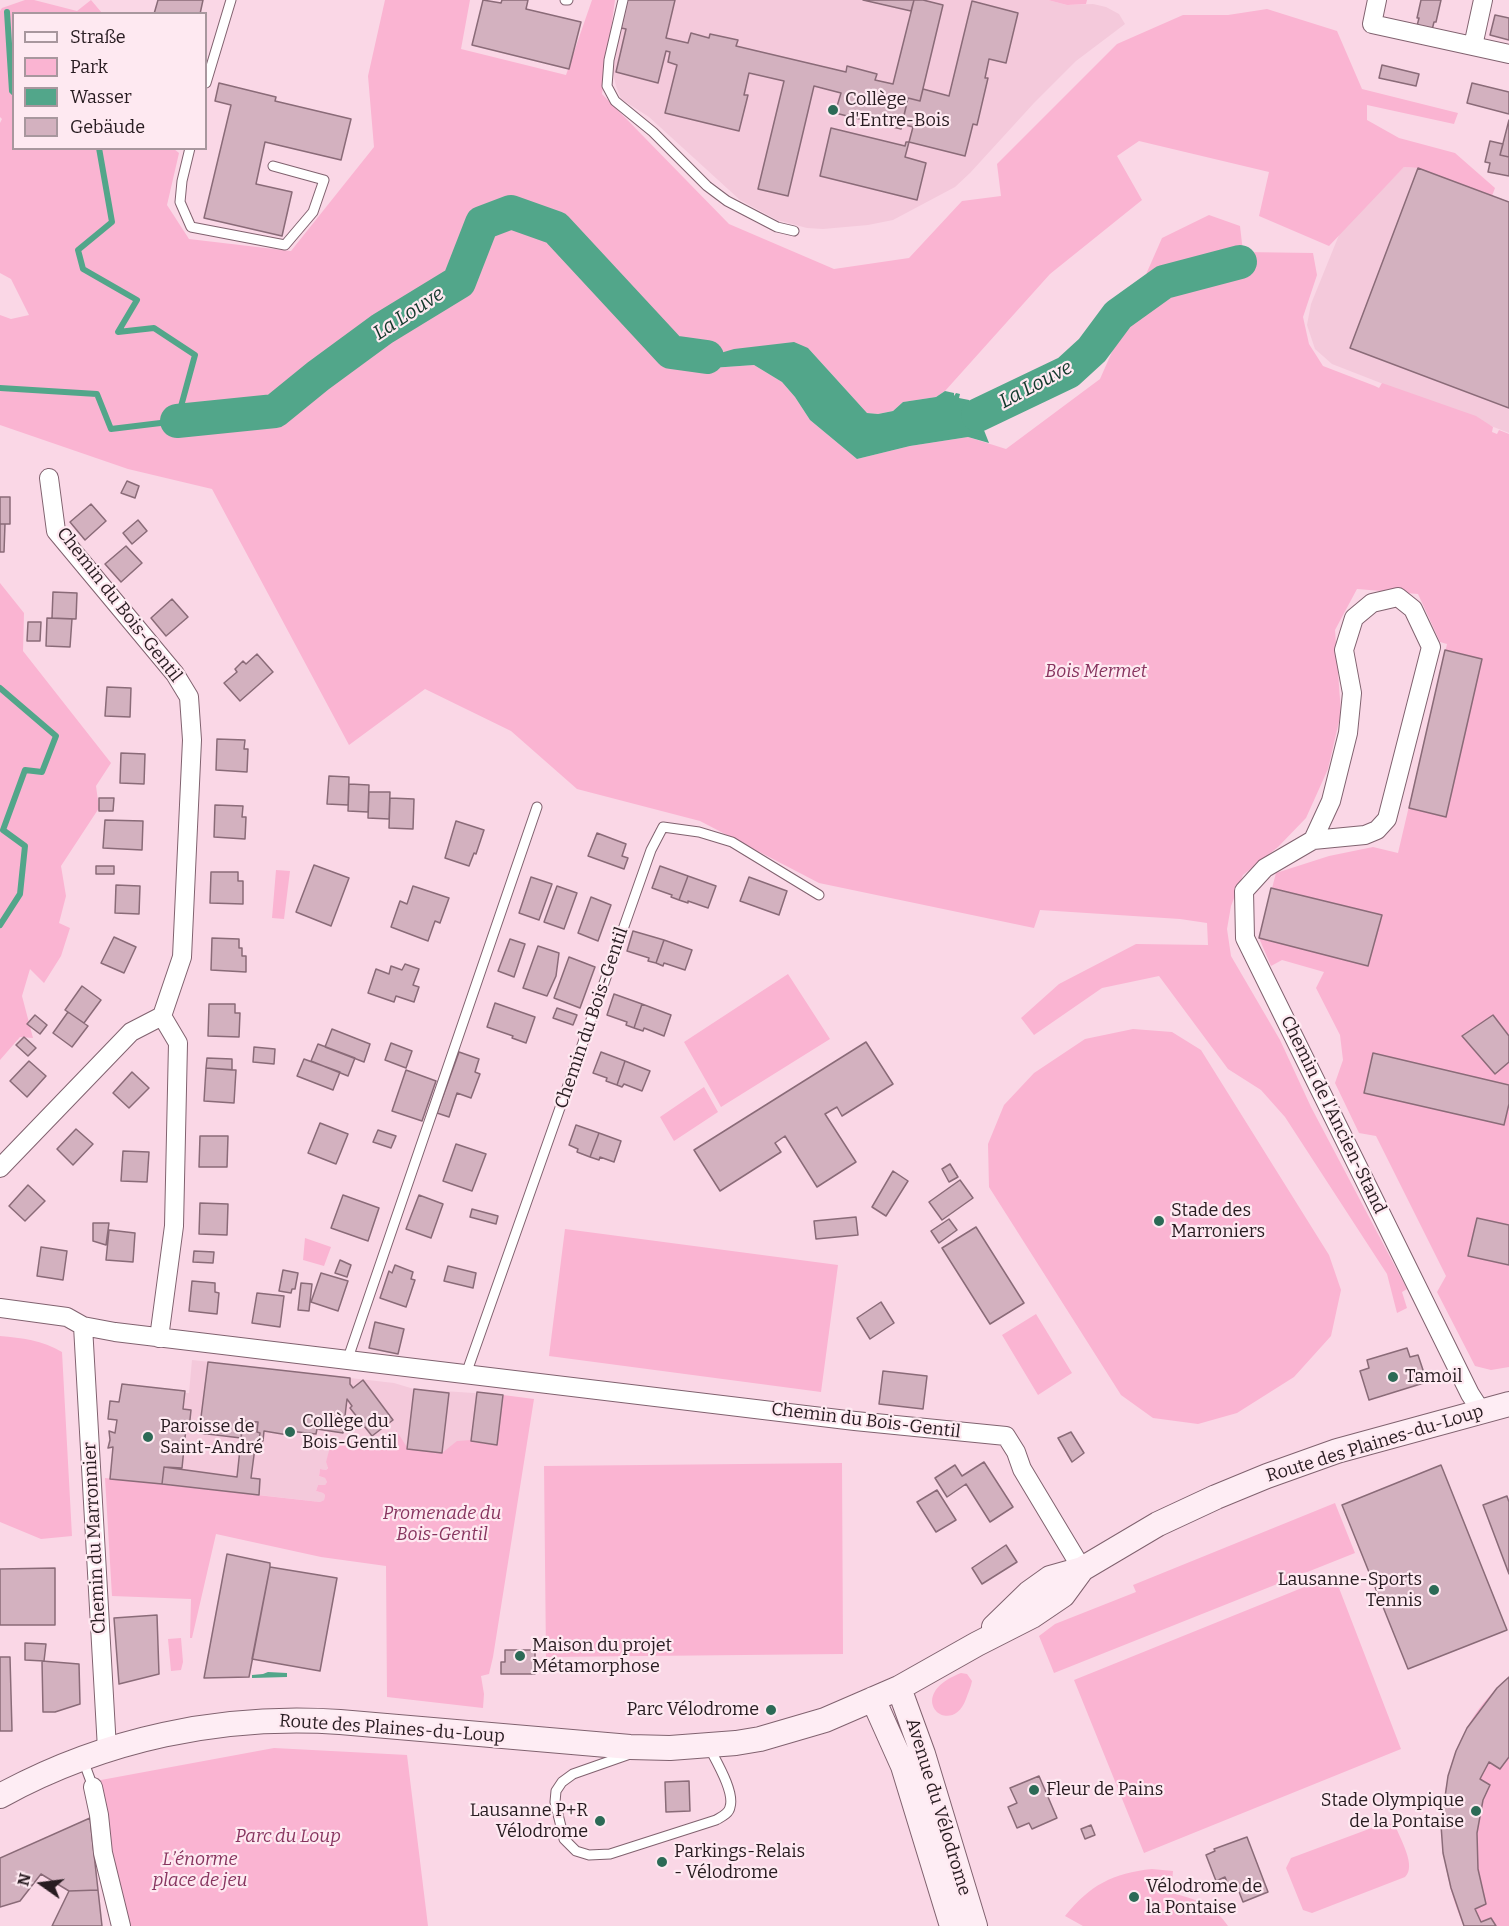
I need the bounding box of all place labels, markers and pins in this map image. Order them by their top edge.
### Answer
place label: Collège d'Entre-Bois [845,89,950,132]
marker: Collège d'Entre-Bois [826,103,840,117]
place label: Stade des Marroniers [1171,1200,1265,1242]
marker: Stade des Marroniers [1152,1214,1166,1228]
place label: Tamoil [1405,1366,1462,1388]
marker: Tamoil [1386,1370,1400,1384]
place label: Collège du Bois-Gentil [302,1411,397,1454]
place label: Paroisse de Saint-André [160,1416,263,1458]
marker: Collège du Bois-Gentil [283,1425,297,1439]
marker: Paroisse de Saint-André [141,1430,155,1444]
place label: Lausanne-Sports Tennis [1278,1569,1422,1612]
marker: Lausanne-Sports Tennis [1427,1583,1441,1597]
place label: Maison du projet Métamorphose [532,1635,672,1678]
marker: Maison du projet Métamorphose [513,1649,527,1663]
place label: Parc Vélodrome [626,1699,759,1721]
marker: Parc Vélodrome [764,1703,778,1717]
place label: Fleur de Pains [1046,1779,1163,1801]
marker: Fleur de Pains [1027,1783,1041,1797]
place label: Stade Olympique de la Pontaise [1321,1790,1464,1832]
place label: Lausanne P+R Vélodrome [470,1800,588,1842]
marker: Stade Olympique de la Pontaise [1469,1804,1483,1818]
marker: Lausanne P+R Vélodrome [593,1814,607,1828]
place label: Parkings-Relais - Vélodrome [674,1841,805,1884]
marker: Parkings-Relais - Vélodrome [655,1855,669,1869]
place label: Vélodrome de la Pontaise [1146,1876,1262,1918]
marker: Vélodrome de la Pontaise [1127,1890,1141,1904]

